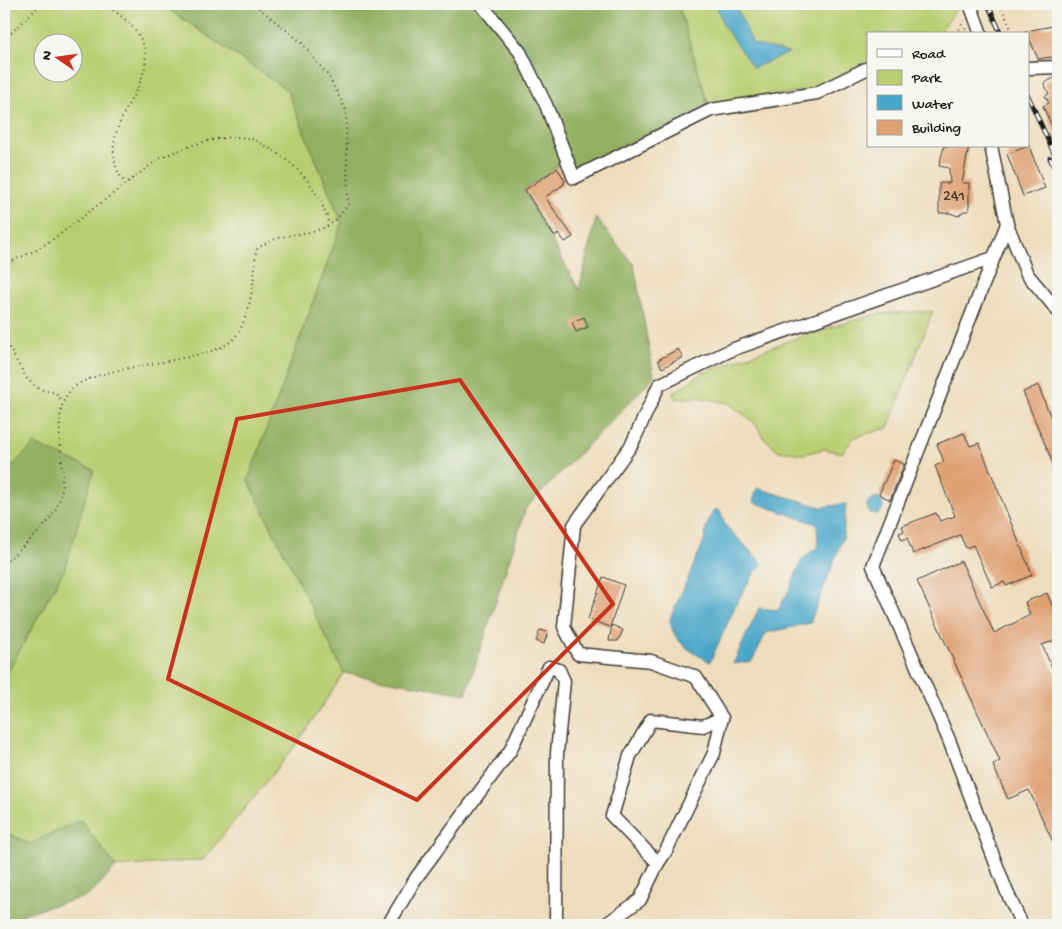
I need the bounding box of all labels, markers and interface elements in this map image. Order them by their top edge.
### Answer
north arrow [32,32,82,82]
legend [867,32,1030,148]
text: Road [912,46,946,64]
text: N [38,49,57,62]
text: Park [911,70,942,88]
text: Water [912,96,954,114]
text: Building [911,120,961,138]
house number: 241 [943,188,965,207]

